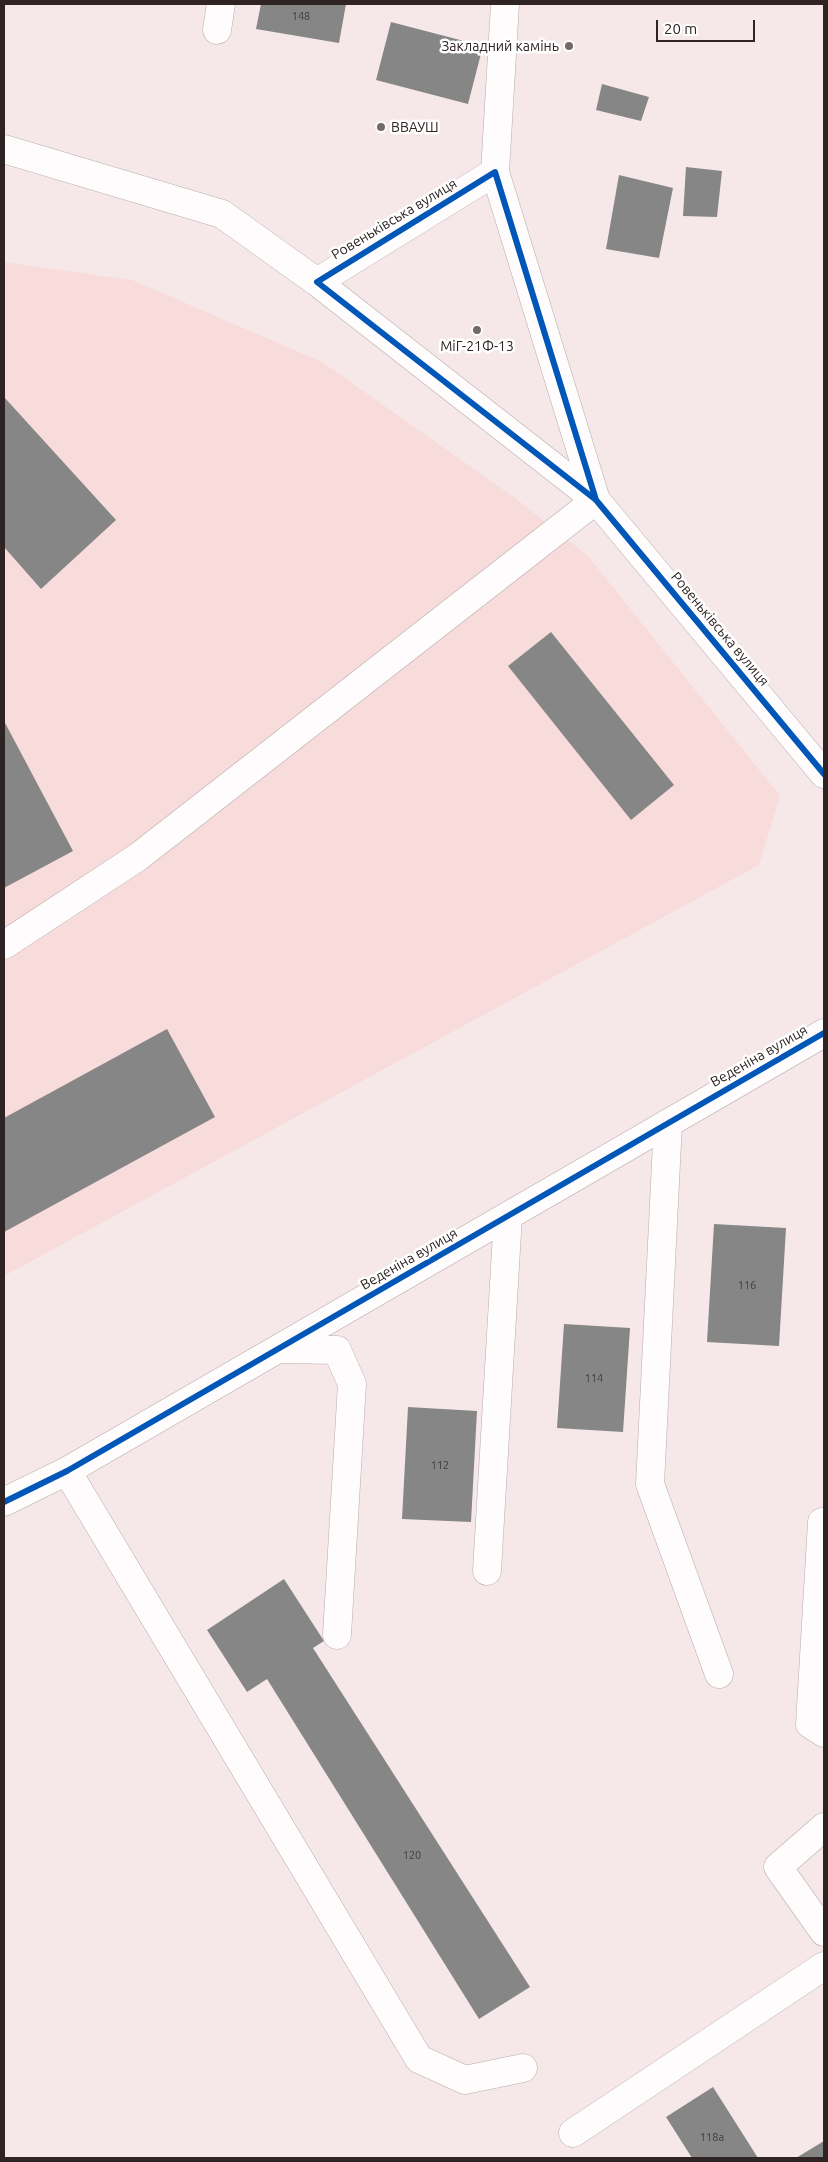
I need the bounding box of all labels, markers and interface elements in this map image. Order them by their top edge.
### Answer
house number: 148 [292,9,310,23]
scale bar [658,10,757,42]
text: 20 m [664,20,697,37]
place label: Закладний камінь [441,38,559,54]
marker: Закладний камінь [563,40,575,52]
place label: ВВАУШ [391,119,439,135]
marker: ВВАУШ [375,121,387,133]
street label: Ровеньківська вулиця [328,175,460,263]
marker: МіГ-21Ф-13 [471,324,483,336]
place label: МіГ-21Ф-13 [440,338,514,354]
street label: Ровеньківська вулиця [667,569,773,689]
street label: Веденіна вулиця [708,1021,810,1091]
street label: Веденіна вулиця [358,1224,460,1294]
house number: 116 [738,1278,756,1292]
house number: 114 [585,1371,603,1385]
house number: 112 [431,1458,449,1472]
house number: 120 [403,1848,421,1862]
house number: 118а [700,2130,724,2144]

